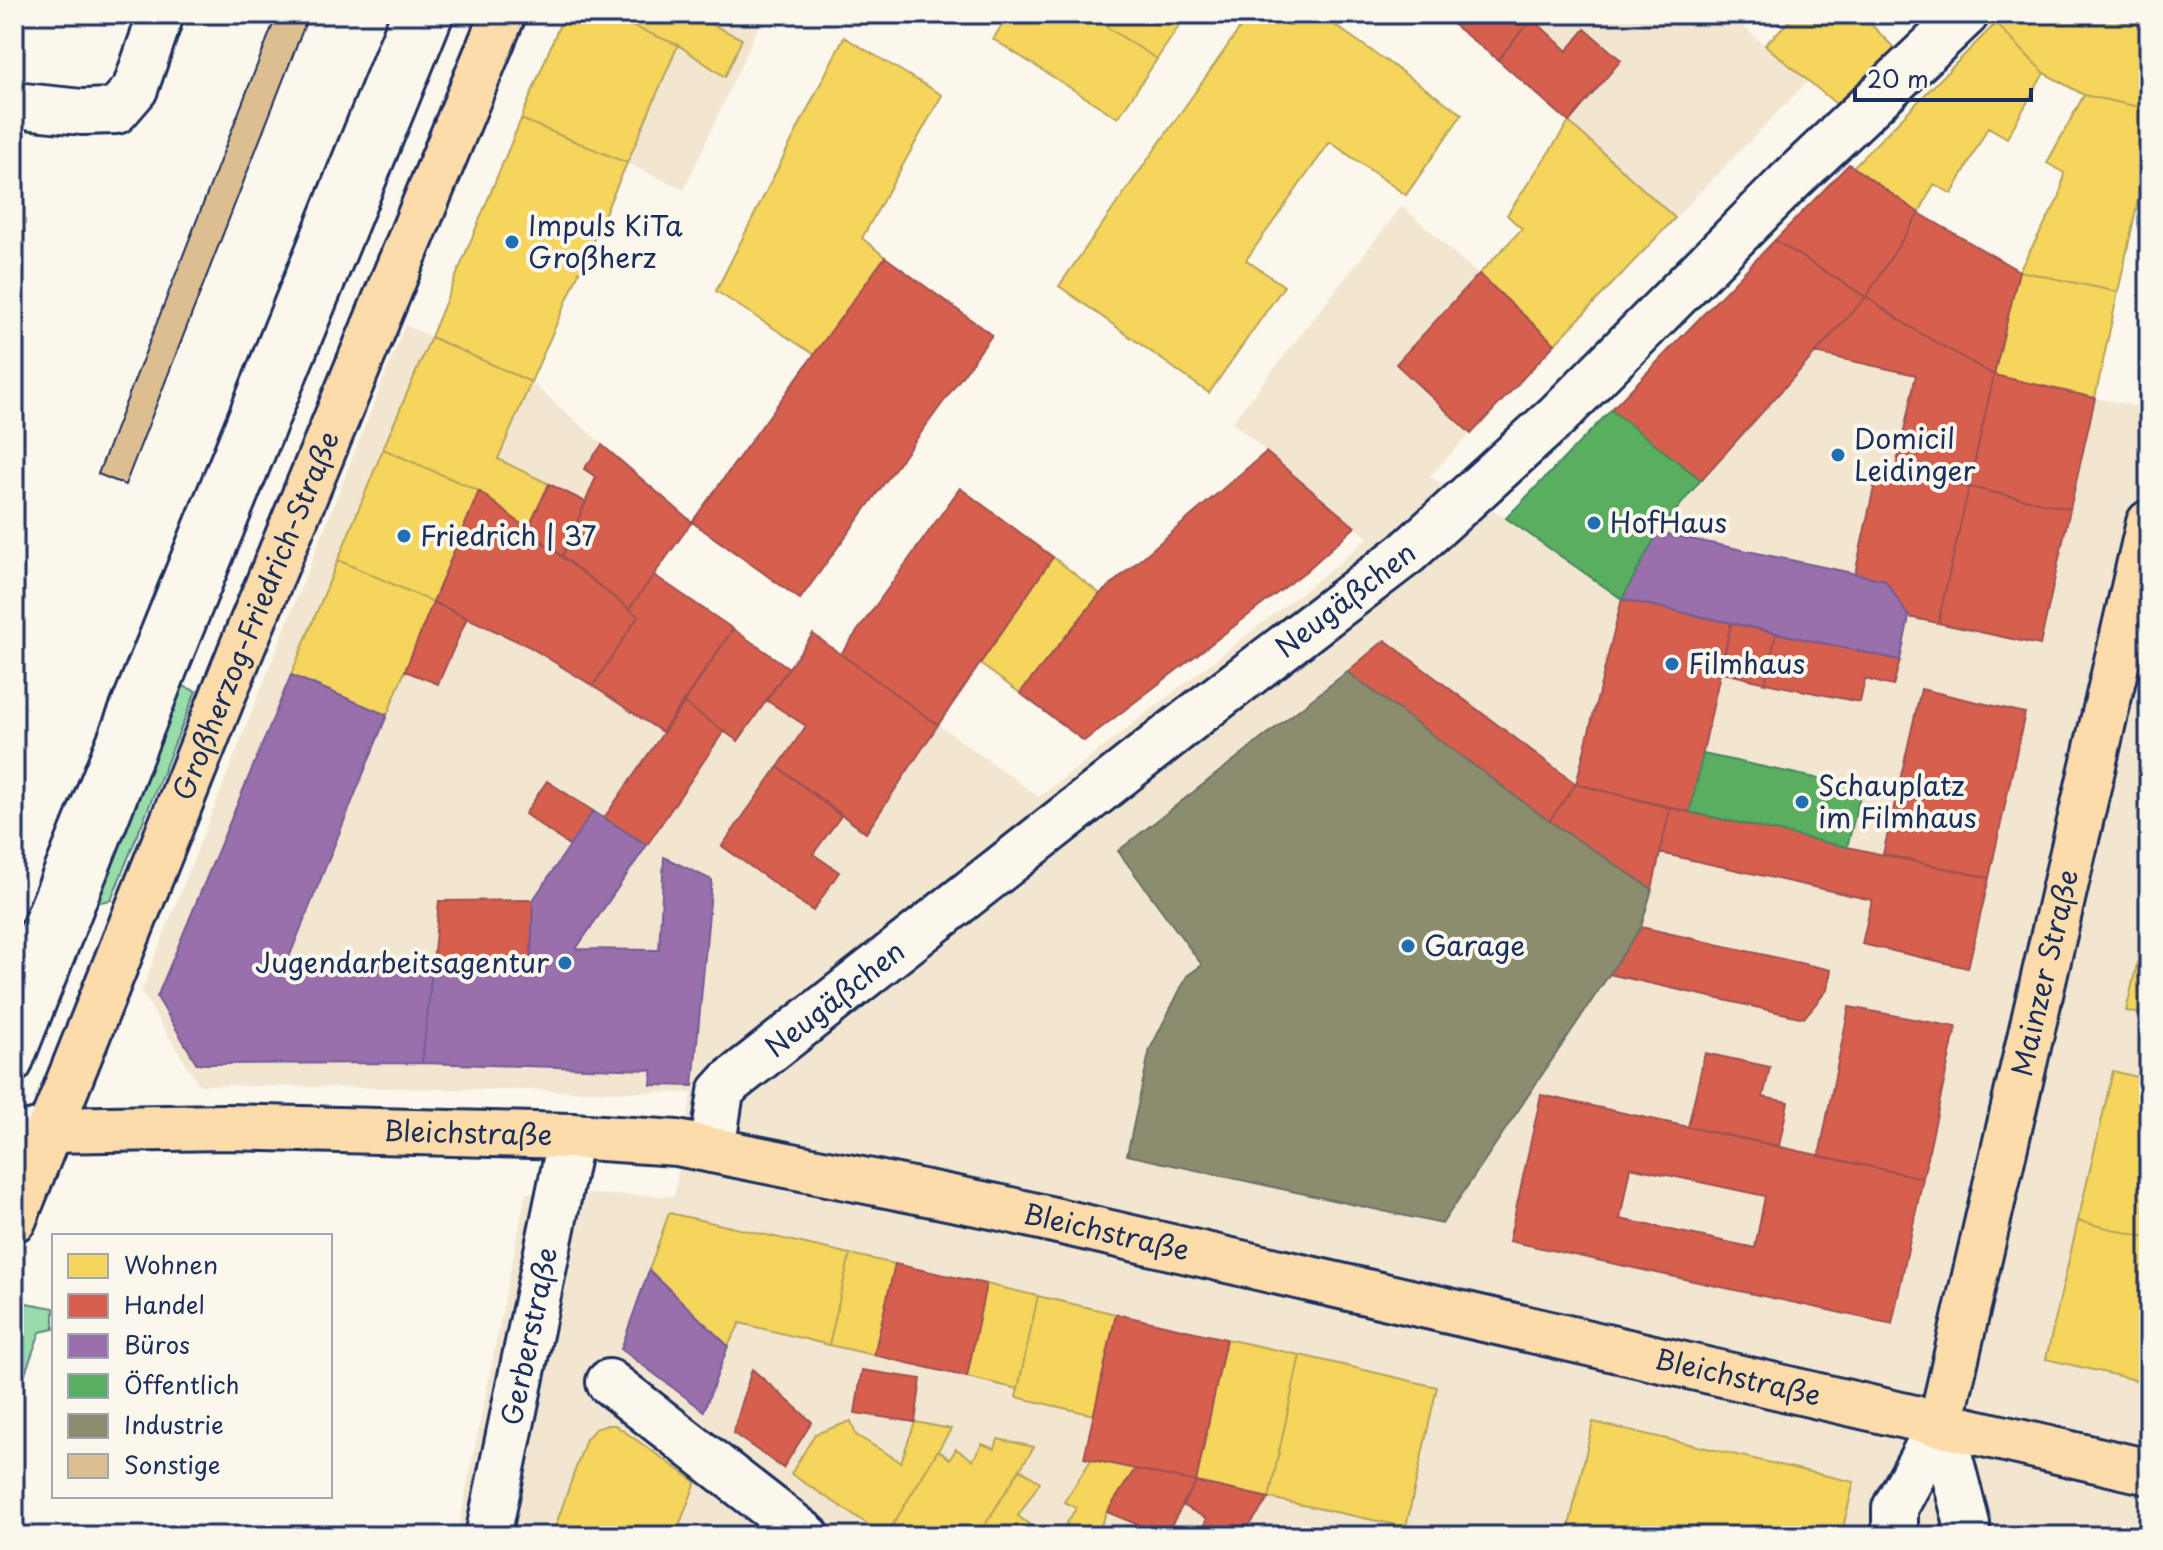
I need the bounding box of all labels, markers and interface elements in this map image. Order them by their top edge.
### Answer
scale bar [1855,52,2031,102]
text: 20 m [1867,60,1929,96]
place label: Impuls KiTa Großherz [528,203,683,278]
marker: Impuls KiTa Großherz [503,233,521,251]
place label: Domicil Leidinger [1854,416,1975,491]
street label: Großherzog-Friedrich-Straße [160,424,349,806]
marker: Domicil Leidinger [1829,446,1847,464]
place label: HofHaus [1610,500,1727,543]
place label: Friedrich | 37 [420,513,597,556]
marker: HofHaus [1585,514,1603,532]
marker: Friedrich | 37 [395,527,413,545]
street label: Neugäßchen [1265,531,1424,667]
place label: Filmhaus [1688,641,1805,684]
marker: Filmhaus [1663,655,1681,673]
place label: Schauplatz im Filmhaus [1818,763,1977,838]
marker: Schauplatz im Filmhaus [1793,793,1811,811]
street label: Mainzer Straße [1999,865,2088,1080]
place label: Garage [1424,923,1525,966]
street label: Neugäßchen [755,929,913,1067]
marker: Garage [1399,937,1417,955]
place label: Jugendarbeitsagentur [255,940,549,983]
marker: Jugendarbeitsagentur [556,954,574,972]
street label: Bleichstraße [383,1108,553,1156]
street label: Bleichstraße [1020,1191,1194,1271]
legend [52,1234,332,1498]
street label: Gerberstraße [489,1243,567,1429]
text: Wohnen [124,1246,218,1282]
text: Handel [124,1286,205,1322]
text: Büros [124,1326,190,1362]
street label: Bleichstraße [1651,1336,1825,1416]
text: Öffentlich [124,1366,239,1402]
text: Industrie [124,1406,224,1442]
text: Sonstige [124,1446,220,1482]

